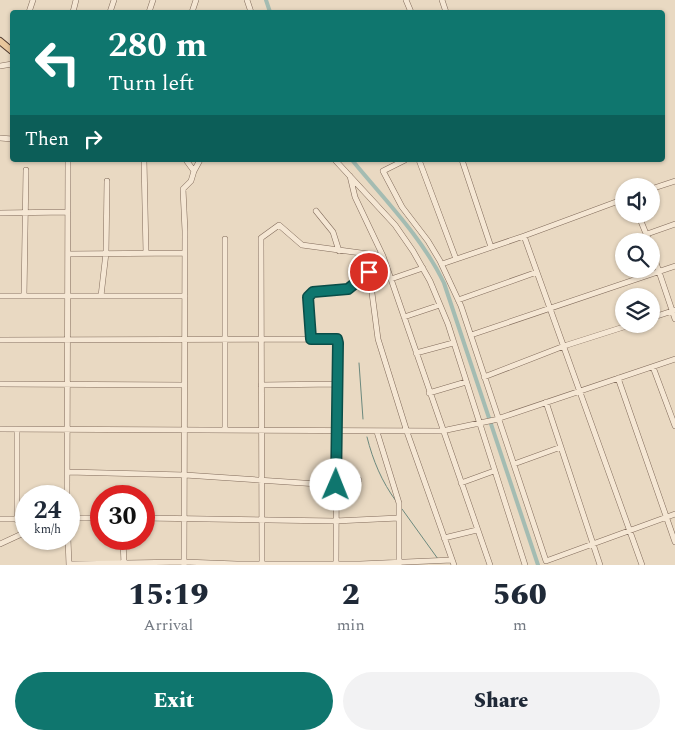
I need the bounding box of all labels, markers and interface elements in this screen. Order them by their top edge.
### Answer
text: 280 m [108,19,207,72]
icon: left [25,30,90,95]
text: Turn left [108,67,194,100]
text: Then [25,125,69,154]
icon: right [79,125,107,153]
map controls [615,178,660,333]
button: sound [615,178,660,223]
button: search [615,233,660,278]
pin [348,251,390,293]
icon: arrive [355,258,383,286]
button: layers [615,288,660,333]
position arrow [309,458,361,510]
speed limit sign: 30 [90,485,155,550]
text: 24 [33,492,62,530]
text: km/h [34,520,61,539]
text: 15:19 [128,572,209,618]
text: 2 [342,572,360,618]
text: 560 [493,572,547,618]
text: Arrival [143,613,193,637]
text: min [337,613,365,637]
text: m [513,613,527,637]
button: Exit [15,672,333,730]
button: Share [343,672,660,730]

